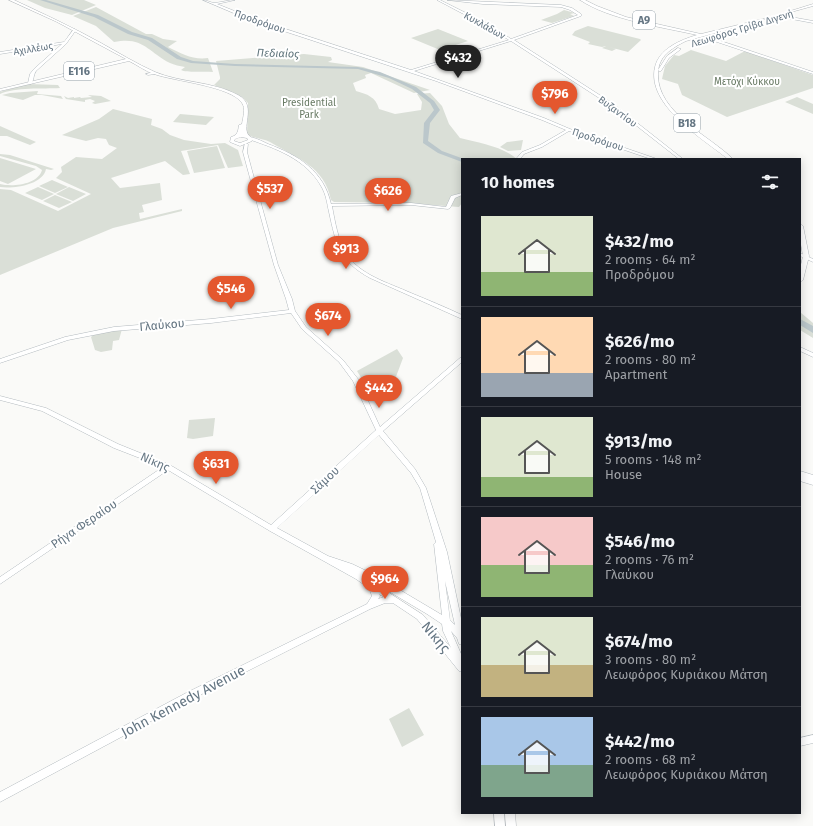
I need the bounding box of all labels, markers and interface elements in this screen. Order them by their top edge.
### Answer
street label: Προδρόμου [233,7,287,36]
street label: Λεωφόρος Γρίβα Διγενή [689,7,795,50]
street label: Κυκλάδων [462,9,508,42]
road number: A9 [633,11,655,29]
street label: Αχιλλέως [12,39,54,58]
pin: $432 [434,45,482,79]
water label: Πεδιαίος [256,46,300,61]
text: $432 [444,50,472,65]
road number: E116 [64,62,94,80]
park label: Μετόχι Κύκκου [714,75,780,88]
pin: $796 [531,81,579,115]
text: $796 [541,86,569,101]
street label: Βυζαντίου [596,93,640,130]
park label: Presidential Park [282,97,336,121]
road number: B18 [674,114,700,132]
street label: Προδρόμου [570,125,625,154]
icon: filters [759,171,781,193]
text: 10 homes [481,172,555,193]
pin: $537 [246,176,294,210]
pin: $626 [364,178,412,212]
text: $537 [257,181,283,196]
text: $626 [374,183,402,198]
text: $432/mo [605,231,674,252]
icon: home [513,232,561,280]
pin: $913 [322,236,370,270]
text: $913 [333,241,359,256]
text: 2 rooms · 64 m² [605,252,695,267]
text: Προδρόμου [605,267,674,282]
pin: $546 [207,276,255,310]
text: $546 [217,281,245,296]
pin: $674 [304,303,352,337]
text: $674 [314,308,342,323]
street label: Γλαύκου [139,316,185,334]
text: $626/mo [605,331,674,352]
icon: home [513,333,561,381]
text: 2 rooms · 80 m² [605,352,696,367]
text: Apartment [605,367,667,382]
pin: $442 [355,375,403,409]
text: $442 [365,380,393,395]
text: $913/mo [605,431,672,452]
icon: home [513,433,561,481]
street label: Νίκης [138,449,172,475]
pin: $631 [192,451,240,485]
text: 5 rooms · 148 m² [605,452,701,467]
text: $631 [203,456,229,471]
street label: Σάμου [308,463,342,497]
text: House [605,467,642,482]
street label: Ρήγα Φεραίου [48,497,120,551]
text: $546/mo [605,531,675,552]
icon: home [513,533,561,581]
text: 2 rooms · 76 m² [605,552,694,567]
pin: $964 [361,566,409,600]
text: Γλαύκου [605,567,654,582]
text: $964 [371,571,399,586]
street label: Νίκης [418,618,454,657]
text: $674/mo [605,631,673,652]
icon: home [513,633,561,681]
text: 3 rooms · 80 m² [605,652,696,667]
street label: John Kennedy Avenue [118,662,248,741]
text: Λεωφόρος Κυριάκου Μάτση [605,667,768,682]
text: $442/mo [605,731,675,752]
icon: home [513,733,561,781]
text: 2 rooms · 68 m² [605,752,696,767]
text: Λεωφόρος Κυριάκου Μάτση [605,767,768,782]

